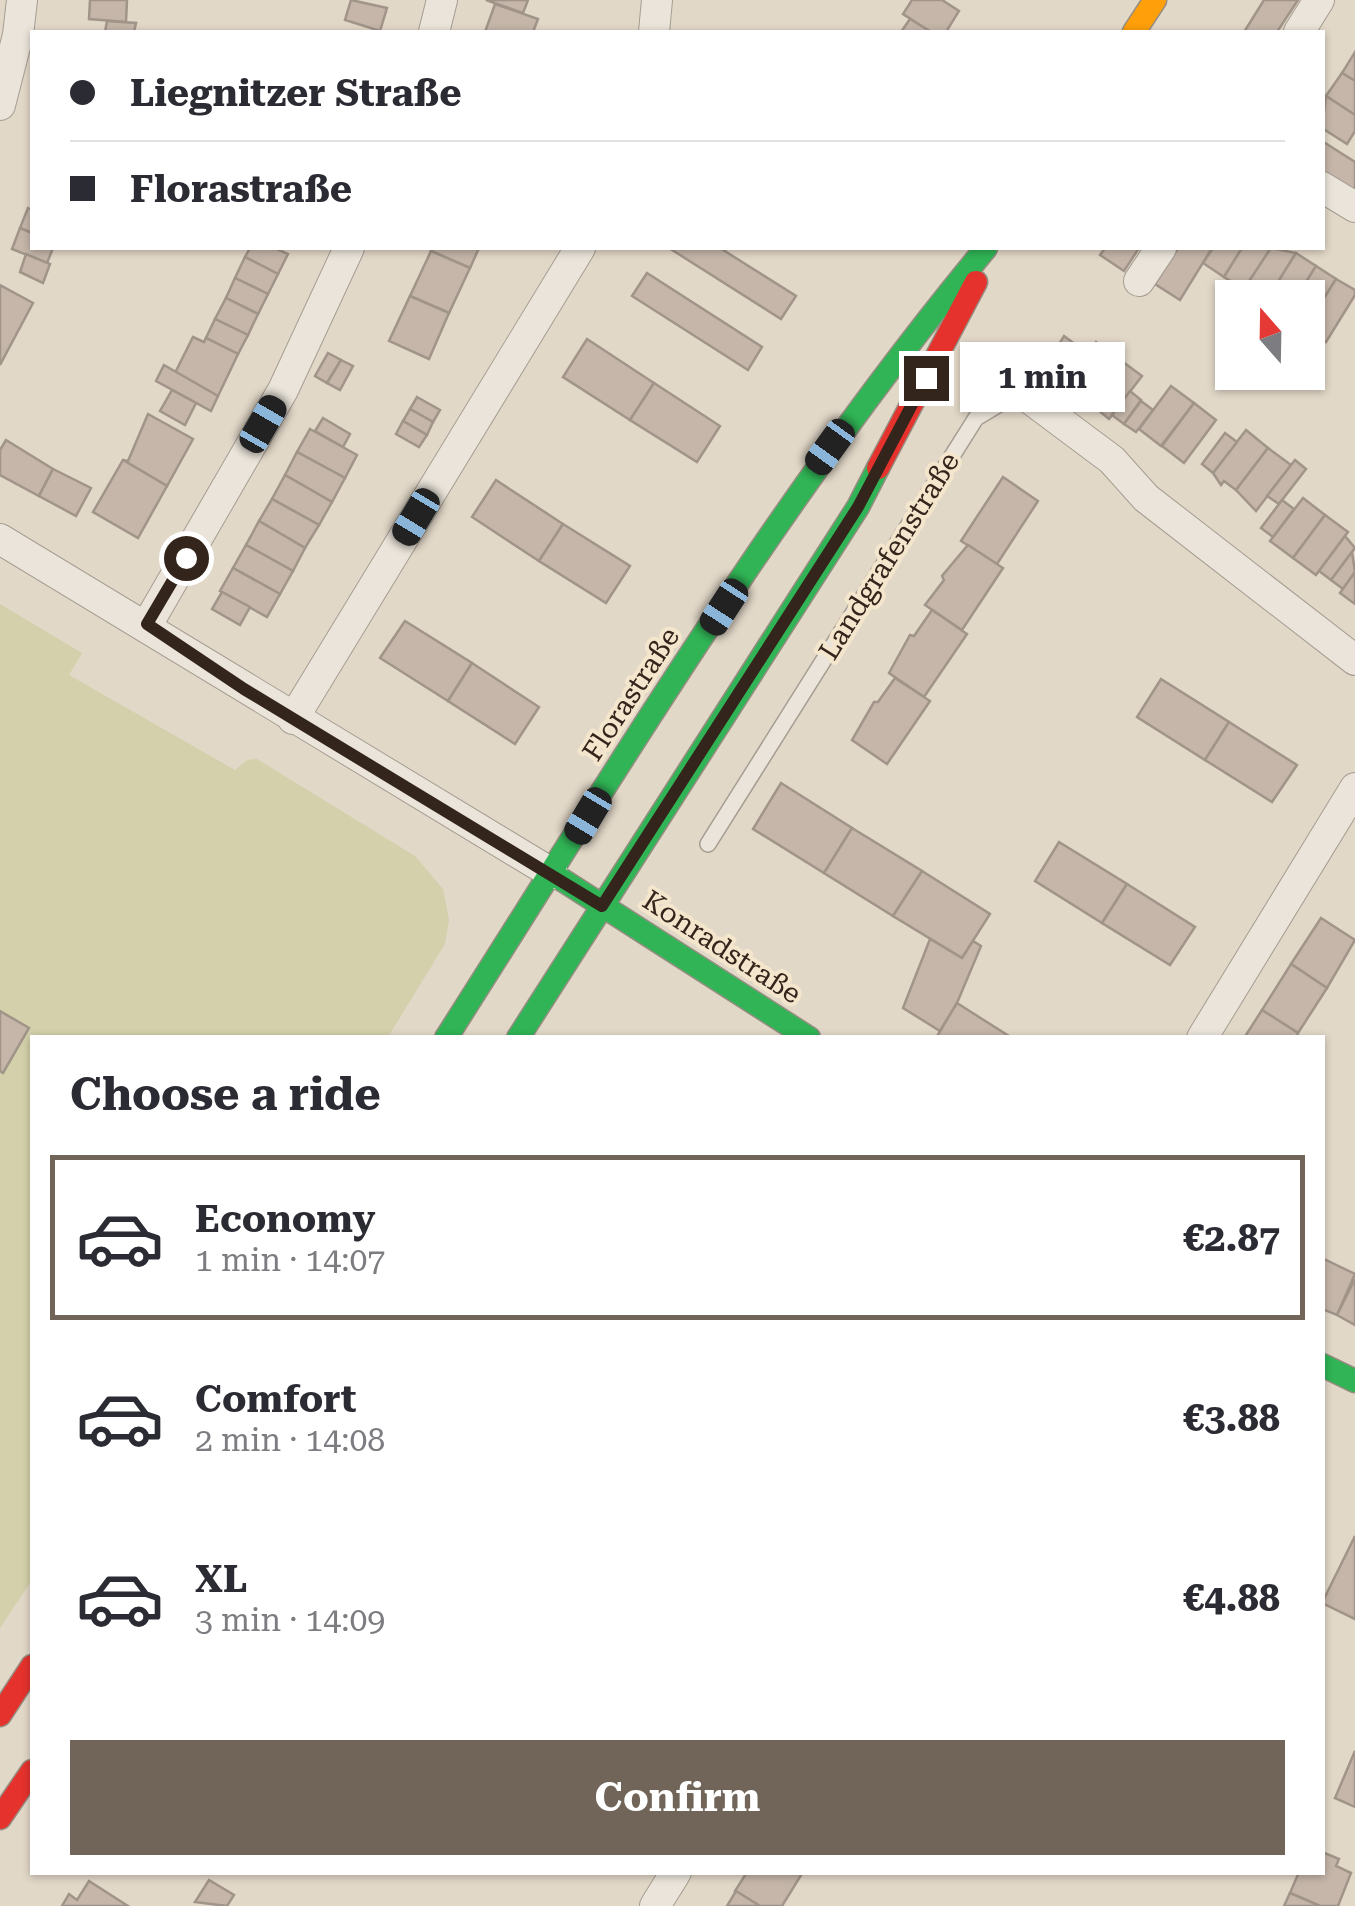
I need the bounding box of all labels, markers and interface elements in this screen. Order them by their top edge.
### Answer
text: Liegnitzer Straße [130,71,462,115]
text: Florastraße [130,167,352,211]
north arrow [1215,280,1325,390]
map controls [1215,280,1325,390]
callout: 1 min [961,343,1126,413]
route end [904,356,949,401]
text: 1 min [998,358,1087,396]
car [235,391,291,457]
car [800,414,860,480]
street label: Landgrafenstraße [812,446,966,666]
car [388,484,444,550]
route start [164,536,209,581]
car [695,574,753,640]
street label: Florastraße [576,621,686,767]
car [560,783,616,849]
street label: Konradstraße [637,884,807,1010]
text: Choose a ride [70,1068,381,1121]
icon: car [75,1193,165,1283]
text: Economy [195,1197,375,1241]
text: €2.87 [1183,1216,1280,1260]
text: 1 min · 14:07 [195,1241,385,1279]
icon: car [75,1373,165,1463]
text: Comfort [195,1377,356,1421]
text: €3.88 [1183,1396,1280,1440]
text: 2 min · 14:08 [195,1421,385,1459]
icon: car [75,1553,165,1643]
text: XL [195,1557,247,1601]
text: €4.88 [1183,1576,1280,1620]
text: 3 min · 14:09 [195,1601,385,1639]
button: Confirm [70,1740,1285,1855]

